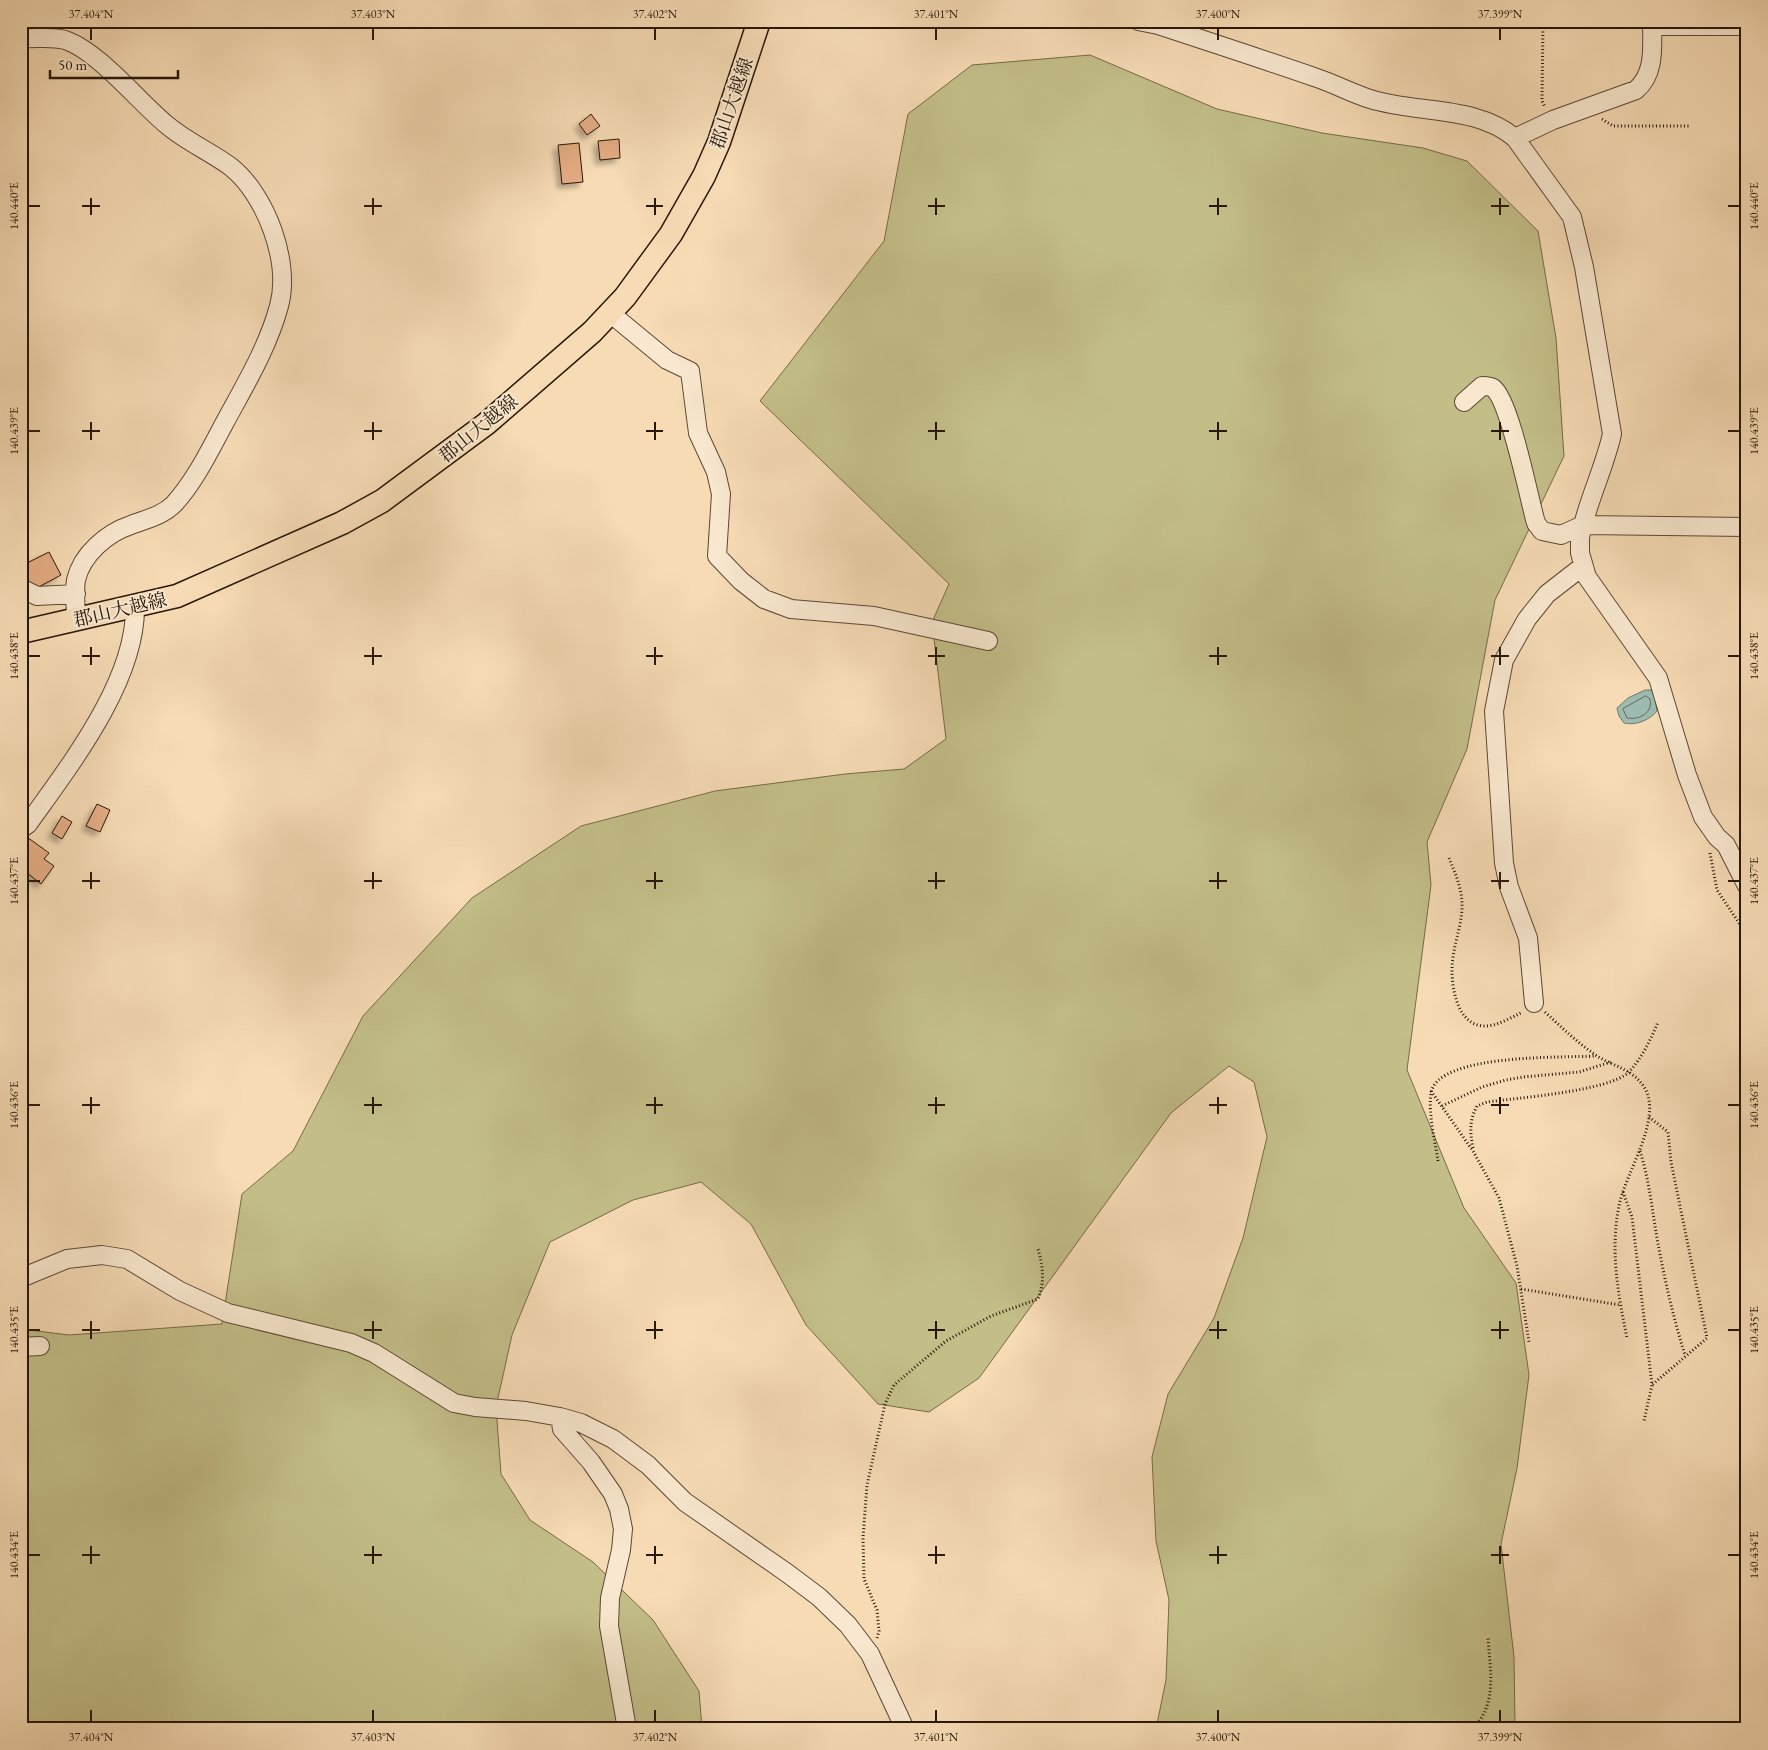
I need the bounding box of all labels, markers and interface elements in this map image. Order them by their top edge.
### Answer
text: 37.404°N [69,6,114,22]
text: 37.403°N [351,6,396,22]
text: 37.402°N [633,6,678,22]
text: 37.401°N [914,6,959,22]
text: 37.400°N [1196,6,1241,22]
text: 37.399°N [1478,6,1523,22]
scale bar [50,48,178,80]
street label: 郡山大越線 [704,54,759,152]
text: 50 m [58,55,87,74]
text: 140.440°E [6,182,22,230]
text: 140.440°E [1746,182,1762,230]
street label: 郡山大越線 [434,389,523,468]
text: 140.439°E [6,407,22,455]
text: 140.439°E [1746,407,1762,455]
street label: 郡山大越線 [71,587,169,632]
text: 140.438°E [6,632,22,680]
text: 140.438°E [1746,632,1762,680]
text: 140.437°E [6,857,22,905]
text: 140.437°E [1746,857,1762,905]
text: 140.436°E [6,1081,22,1129]
text: 140.436°E [1746,1081,1762,1129]
text: 140.435°E [6,1306,22,1354]
text: 140.435°E [1746,1306,1762,1354]
text: 140.434°E [6,1531,22,1579]
text: 140.434°E [1746,1531,1762,1579]
text: 37.404°N [69,1729,114,1745]
text: 37.403°N [351,1729,396,1745]
text: 37.402°N [633,1729,678,1745]
text: 37.401°N [914,1729,959,1745]
text: 37.400°N [1196,1729,1241,1745]
text: 37.399°N [1478,1729,1523,1745]

